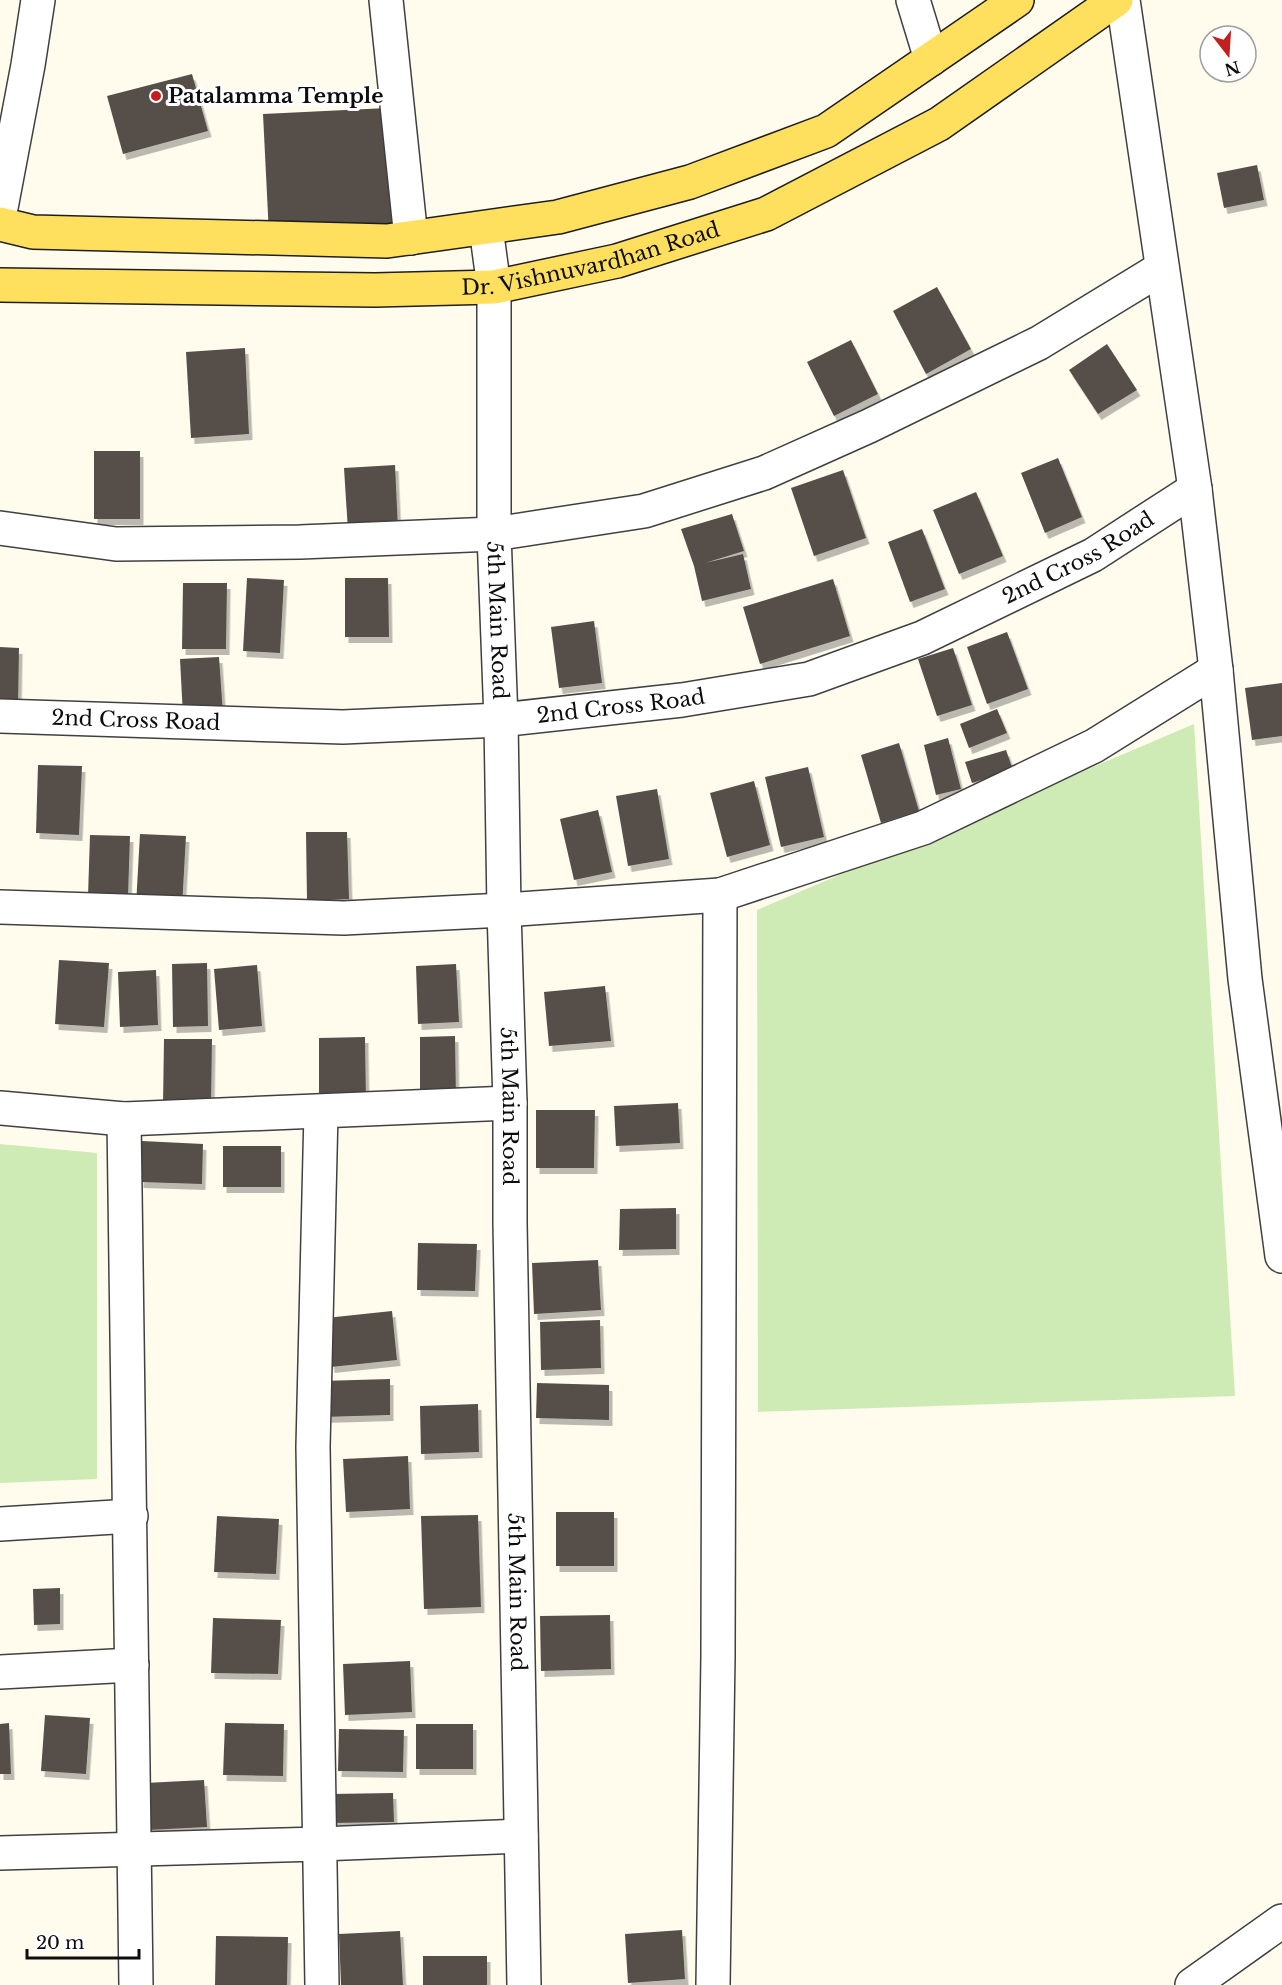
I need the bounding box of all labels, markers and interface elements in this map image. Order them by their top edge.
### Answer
north arrow [1198,24,1258,84]
text: N [1222,57,1243,80]
place label: Patalamma Temple [168,83,384,109]
marker: Patalamma Temple [149,89,163,103]
street label: Dr. Vishnuvardhan Road [461,216,723,301]
street label: 2nd Cross Road [998,506,1159,610]
street label: 5th Main Road [481,541,513,700]
street label: 2nd Cross Road [535,683,707,729]
street label: 2nd Cross Road [51,705,221,736]
street label: 5th Main Road [495,1027,523,1185]
street label: 5th Main Road [502,1513,531,1672]
scale bar [27,1922,140,1960]
text: 20 m [36,1932,84,1954]

